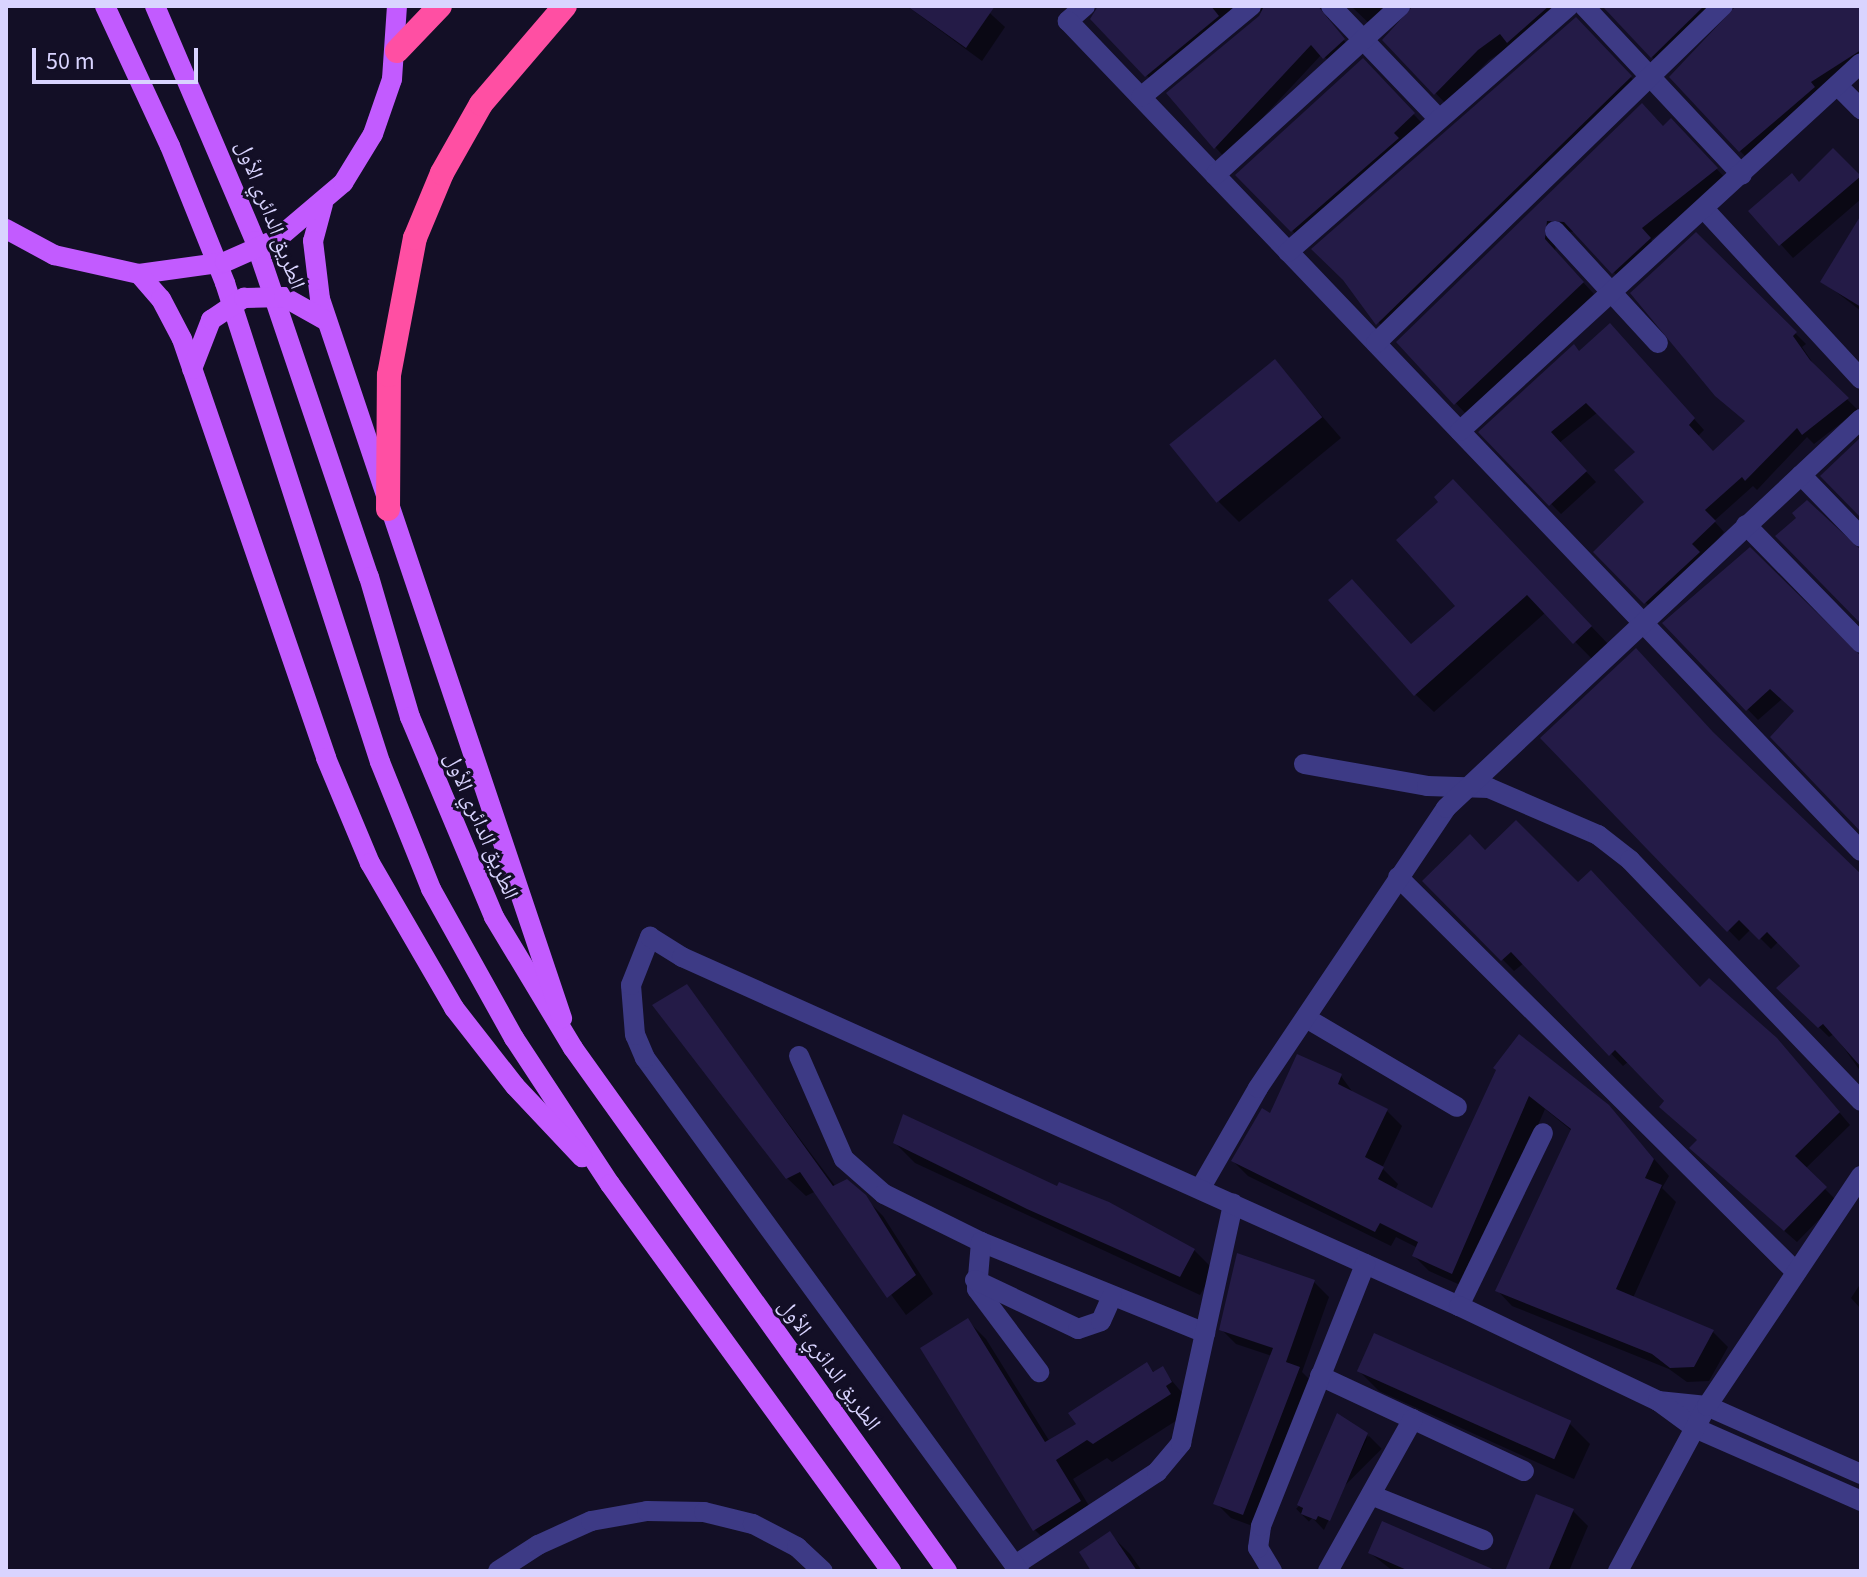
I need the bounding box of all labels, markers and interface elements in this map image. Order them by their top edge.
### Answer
scale bar [36,32,202,82]
text: 50 m [46,44,95,79]
street label: الطريق الدائري الأول [230,137,310,293]
street label: الطريق الدائري الأول [438,748,524,904]
street label: الطريق الدائري الأول [772,1294,886,1436]

